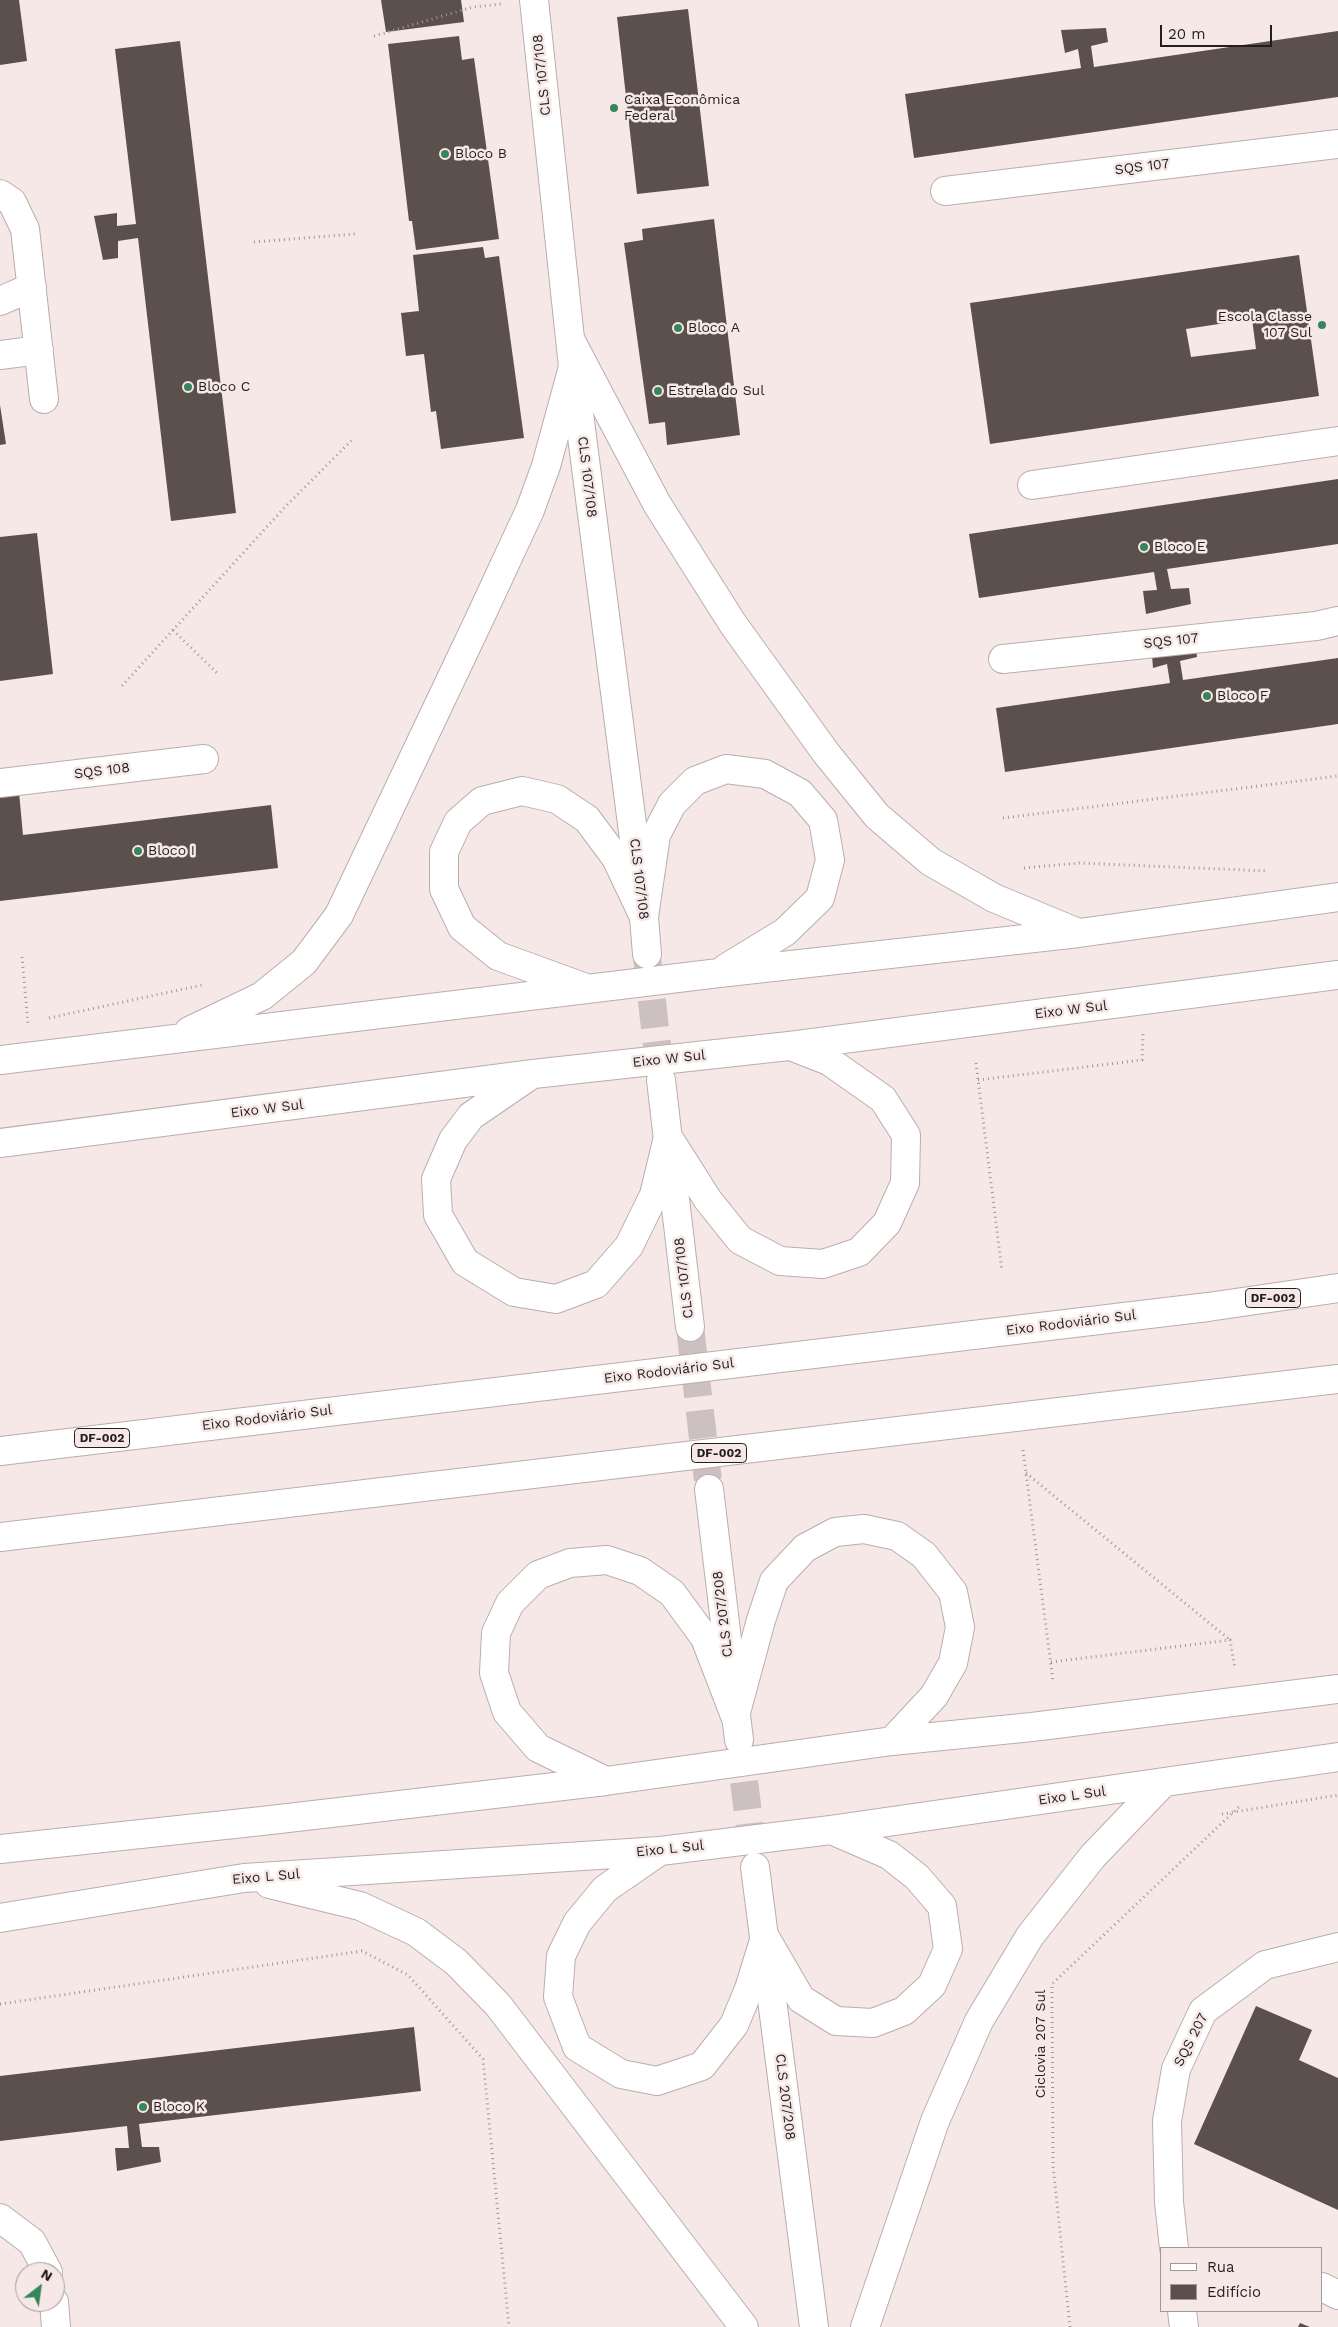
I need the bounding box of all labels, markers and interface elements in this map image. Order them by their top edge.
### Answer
scale bar [1163,15,1276,47]
text: 20 m [1168,25,1206,43]
street label: CLS 107/108 [529,34,555,116]
place label: Caixa Econômica Federal [624,92,740,124]
marker: Caixa Econômica Federal [608,102,620,114]
place label: Bloco B [455,146,507,162]
marker: Bloco B [439,148,451,160]
street label: SQS 107 [1114,155,1170,179]
place label: Escola Classe 107 Sul [1218,309,1312,342]
marker: Escola Classe 107 Sul [1316,319,1328,331]
place label: Bloco A [688,320,740,336]
marker: Bloco A [672,322,684,334]
place label: Bloco C [198,379,250,395]
marker: Bloco C [182,381,194,393]
place label: Estrela do Sul [668,383,765,399]
marker: Estrela do Sul [652,385,664,397]
street label: CLS 107/108 [574,435,600,519]
place label: Bloco E [1154,539,1206,555]
marker: Bloco E [1138,541,1150,553]
street label: SQS 107 [1143,630,1199,652]
place label: Bloco F [1217,688,1268,704]
marker: Bloco F [1201,690,1213,702]
street label: SQS 108 [73,759,131,783]
street label: CLS 107/108 [626,837,652,921]
place label: Bloco I [148,843,195,859]
marker: Bloco I [132,845,144,857]
street label: Eixo W Sul [1034,997,1108,1023]
street label: Eixo W Sul [632,1047,706,1071]
street label: Eixo W Sul [230,1096,304,1122]
street label: CLS 107/108 [671,1236,697,1320]
road number: DF-002 [1246,1289,1300,1308]
street label: Eixo Rodoviário Sul [1005,1307,1137,1339]
street label: Eixo Rodoviário Sul [603,1355,735,1387]
street label: Eixo Rodoviário Sul [201,1402,333,1434]
road number: DF-002 [74,1429,130,1448]
road number: DF-002 [692,1444,746,1462]
street label: CLS 207/208 [709,1570,737,1658]
street label: Eixo L Sul [1037,1783,1107,1809]
street label: Eixo L Sul [635,1837,705,1861]
street label: Eixo L Sul [231,1866,301,1888]
street label: Ciclovia 207 Sul [1033,1990,1049,2098]
street label: SQS 207 [1170,2011,1212,2069]
street label: CLS 207/208 [771,2053,799,2141]
place label: Bloco K [153,2099,205,2115]
marker: Bloco K [137,2101,149,2113]
legend [1160,2247,1323,2312]
text: Rua [1207,2258,1235,2276]
north arrow [15,2262,65,2312]
text: N [39,2265,55,2284]
text: Edifício [1207,2283,1261,2301]

